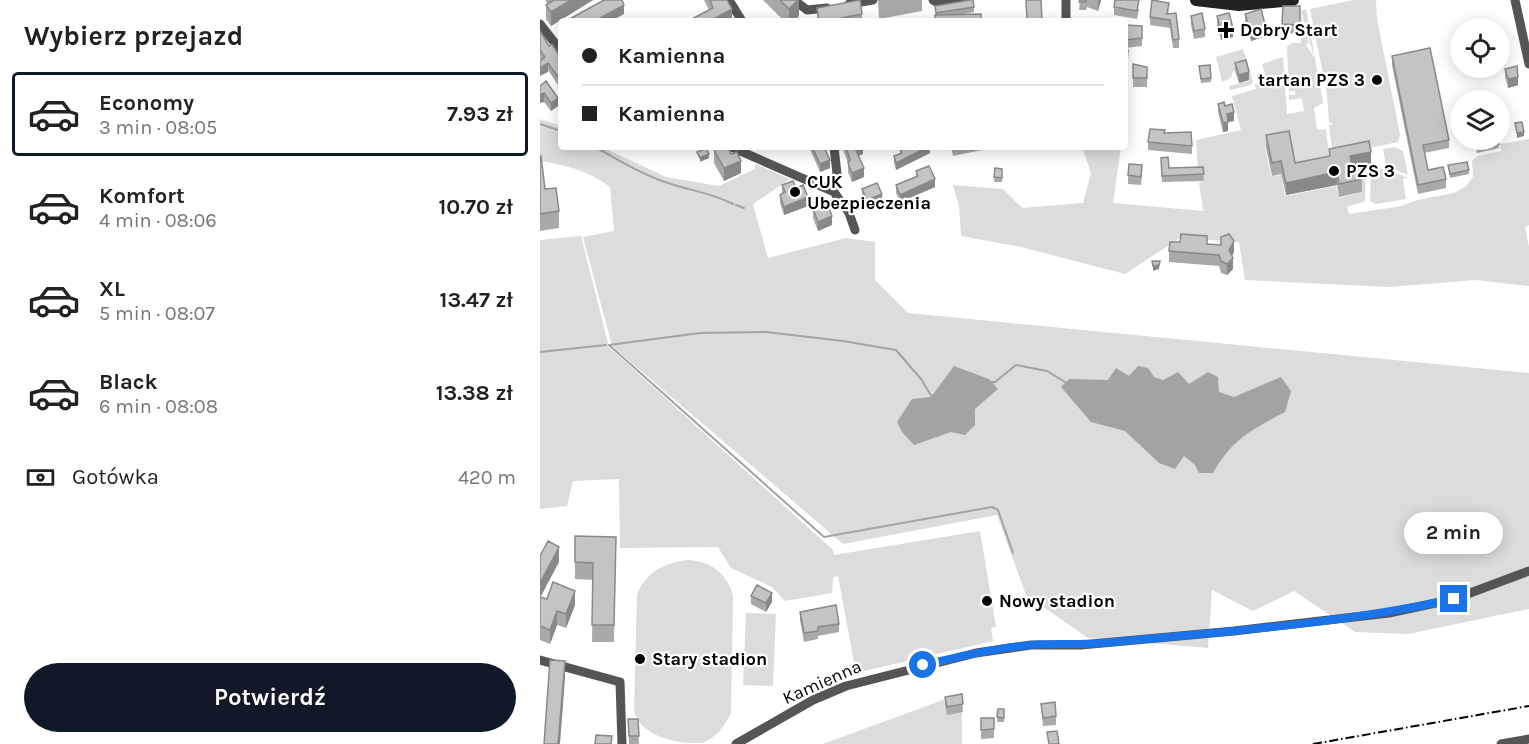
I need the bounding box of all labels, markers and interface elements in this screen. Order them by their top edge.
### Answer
map controls [1450,18,1510,150]
button: locate [1450,18,1510,78]
place label: Dobry Start [1240,19,1338,41]
text: Wybierz przejazd [24,20,243,52]
marker: Dobry Start [1217,21,1235,39]
text: Kamienna [618,43,725,69]
place label: tartan PZS 3 [1258,69,1365,91]
marker: tartan PZS 3 [1370,73,1384,87]
icon: car [27,87,81,141]
text: Economy [99,90,194,116]
button: layers [1450,90,1510,150]
text: 7.93 zł [447,101,513,127]
text: Kamienna [618,101,725,127]
text: 3 min · 08:05 [99,116,217,139]
place label: PZS 3 [1346,160,1395,182]
marker: PZS 3 [1327,164,1341,178]
place label: CUK Ubezpieczenia [807,171,931,214]
icon: car [27,180,81,234]
text: Komfort [99,183,185,209]
marker: CUK Ubezpieczenia [788,185,802,199]
text: 10.70 zł [438,194,513,220]
text: 4 min · 08:06 [99,209,217,232]
icon: car [27,273,81,327]
text: XL [99,276,125,302]
text: 13.47 zł [440,287,513,313]
text: 5 min · 08:07 [99,302,215,325]
icon: car [27,366,81,420]
text: Black [99,369,158,395]
text: 13.38 zł [436,380,513,406]
text: 6 min · 08:08 [99,395,218,418]
icon: cash [24,461,57,494]
text: Gotówka [72,464,159,490]
text: 420 m [458,466,516,489]
callout: 2 min [1404,512,1504,554]
text: 2 min [1426,521,1481,544]
route end [1440,585,1467,612]
place label: Nowy stadion [999,590,1115,612]
marker: Nowy stadion [980,594,994,608]
place label: Stary stadion [652,648,767,670]
route start [909,651,936,678]
marker: Stary stadion [633,652,647,666]
street label: Kamienna [779,655,865,709]
button: Potwierdź [24,663,516,732]

